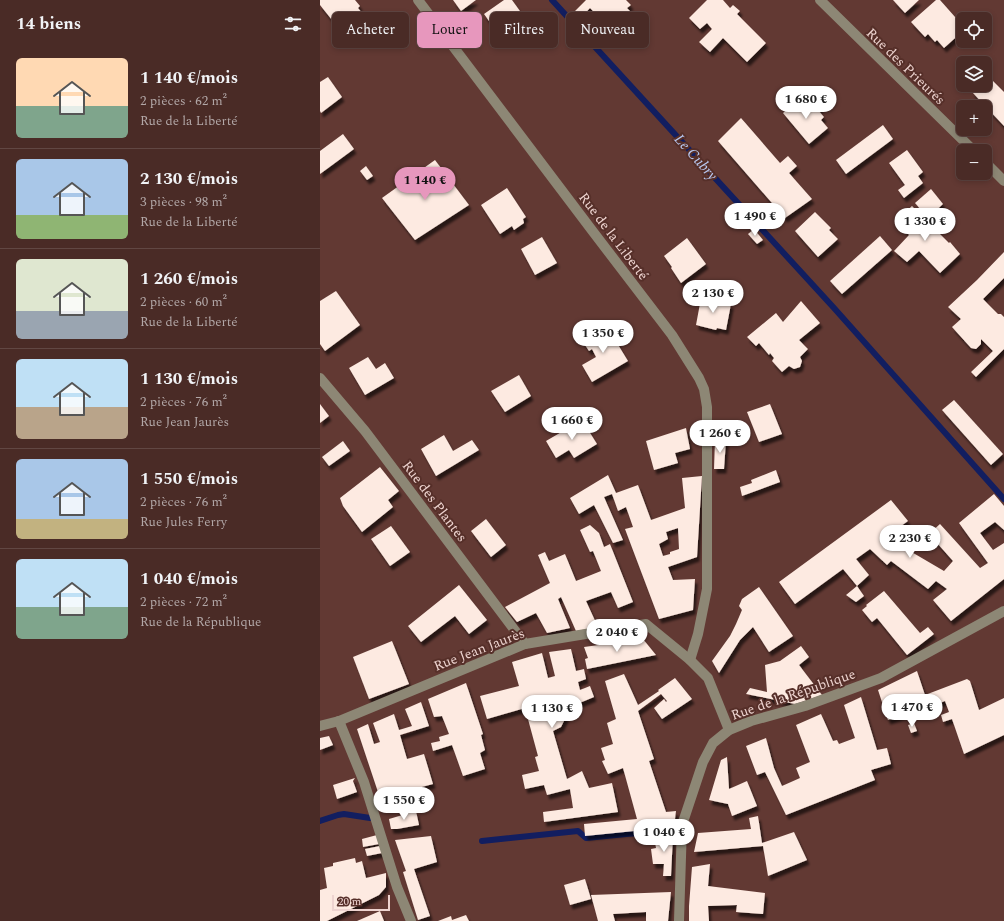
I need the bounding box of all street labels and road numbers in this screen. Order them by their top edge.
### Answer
street label: Rue des Prieurés [861,23,950,110]
street label: Rue de la Liberté [574,188,654,285]
street label: Rue des Plantes [397,456,472,546]
street label: Rue Jean Jaurès [431,622,528,676]
street label: Rue de la République [728,663,859,726]

